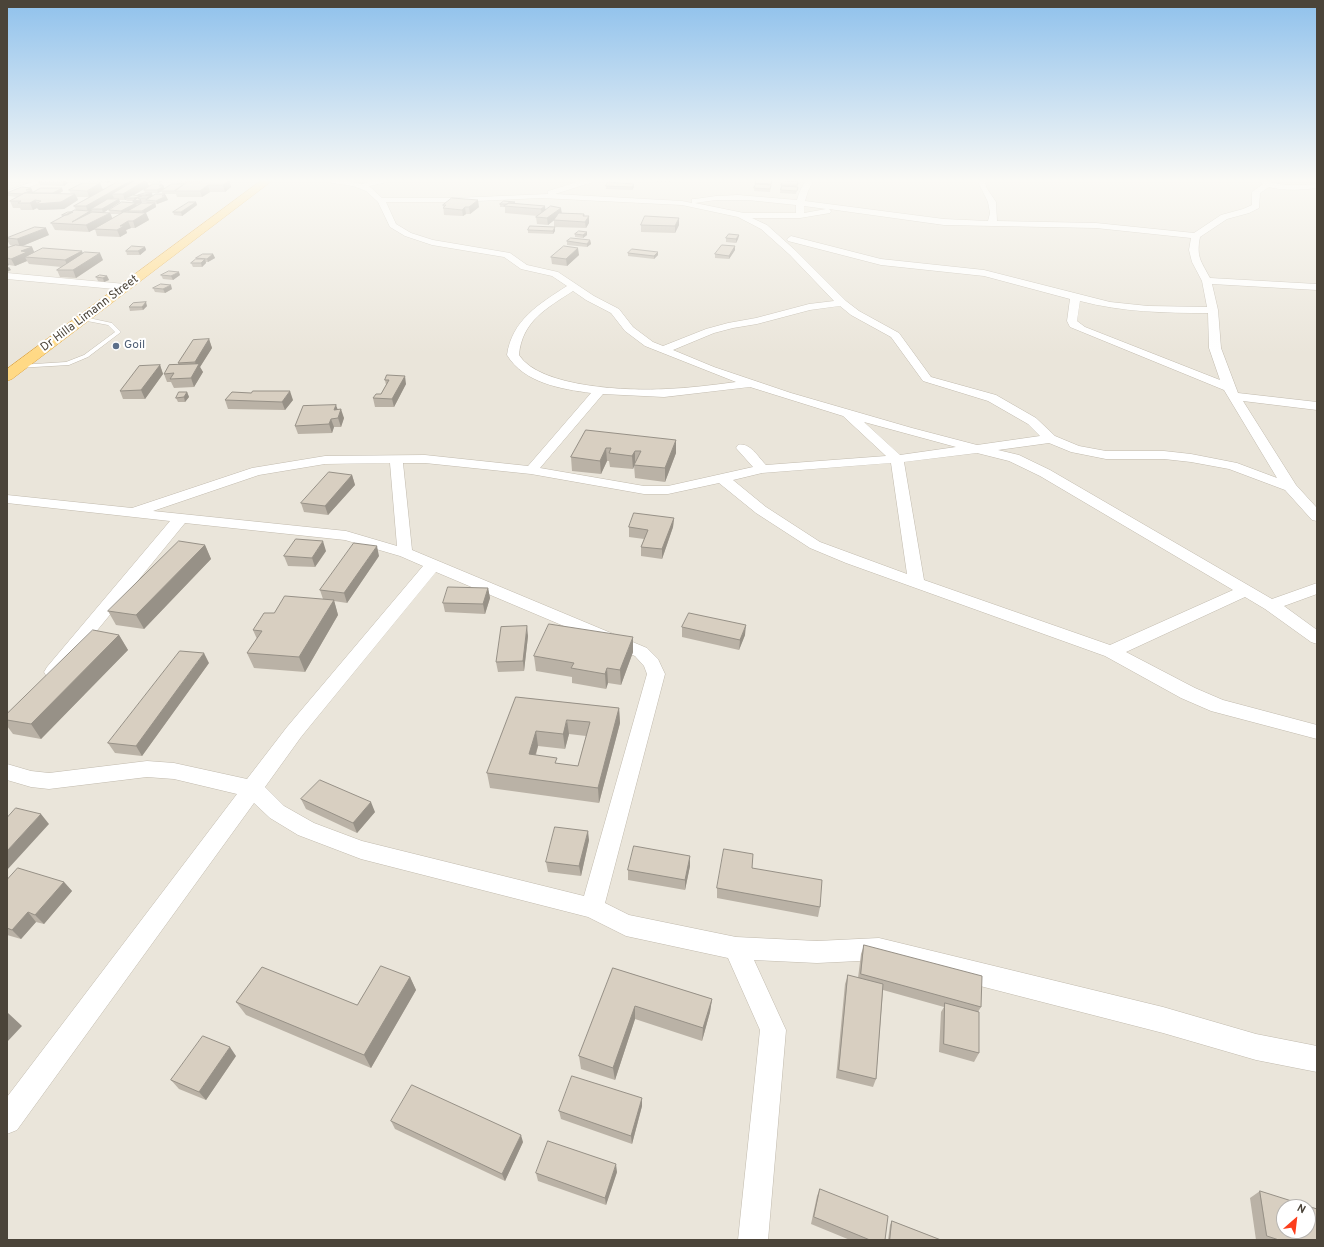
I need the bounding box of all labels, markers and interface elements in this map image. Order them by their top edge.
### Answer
street label: Dr Hilla Limann Street [38,273,142,355]
place label: Goil [124,339,145,353]
marker: Goil [111,341,121,351]
north arrow [1276,1199,1316,1239]
text: N [1294,1201,1308,1217]

